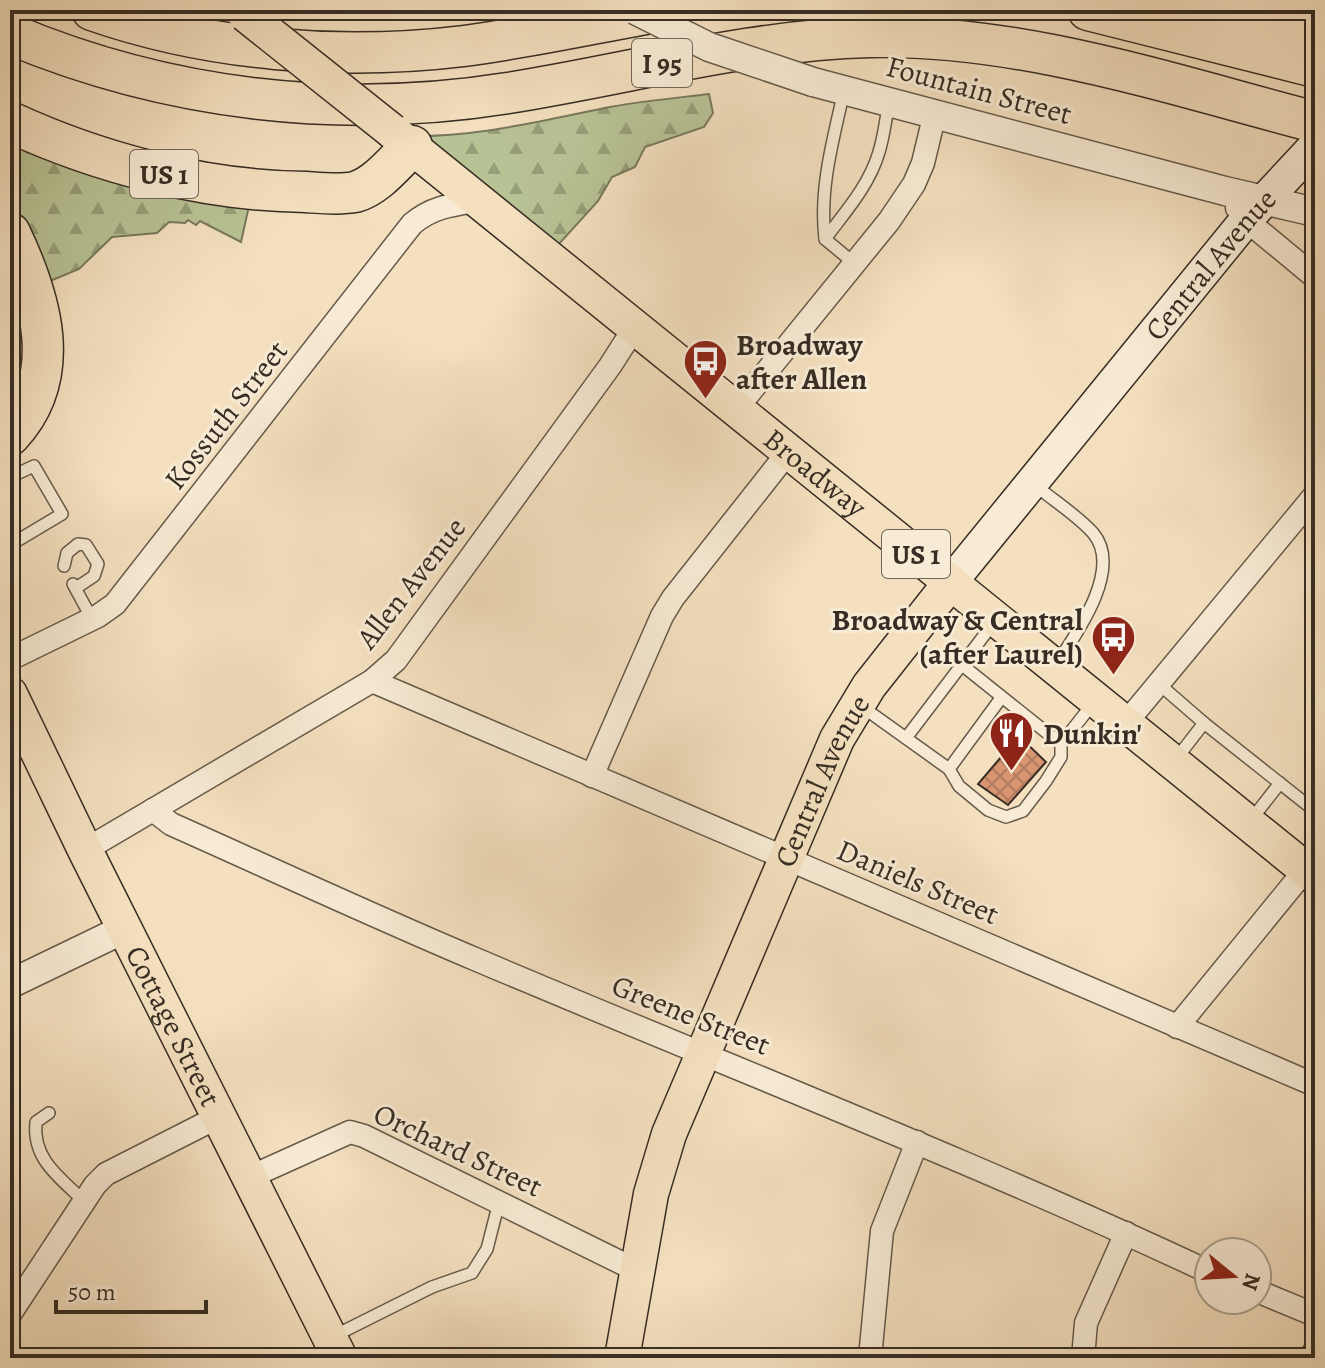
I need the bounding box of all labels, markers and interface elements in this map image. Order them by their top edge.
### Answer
road number: I 95 [632,39,692,87]
street label: Fountain Street [882,46,1076,134]
road number: US 1 [130,150,198,198]
street label: Central Avenue [1136,180,1285,349]
place label: Broadway after Allen [736,325,867,399]
street label: Kossuth Street [155,332,297,498]
bus stop icon: Broadway after Allen [681,338,729,401]
street label: Broadway [755,419,875,527]
street label: Allen Avenue [346,509,475,658]
road number: US 1 [882,530,950,578]
place label: Broadway & Central (after Laurel) [831,600,1083,674]
bus stop icon: Broadway & Central (after Laurel) [1090,613,1138,676]
street label: Central Avenue [765,687,879,873]
restaurant icon: Dunkin' [988,710,1036,773]
place label: Dunkin' [1043,714,1142,754]
street label: Daniels Street [831,830,1005,934]
street label: Cottage Street [116,939,231,1113]
street label: Greene Street [606,965,776,1065]
street label: Orchard Street [367,1093,549,1207]
north arrow [1193,1236,1273,1316]
scale bar [56,1264,206,1314]
text: N [1234,1270,1268,1294]
text: 50 m [68,1276,116,1308]

